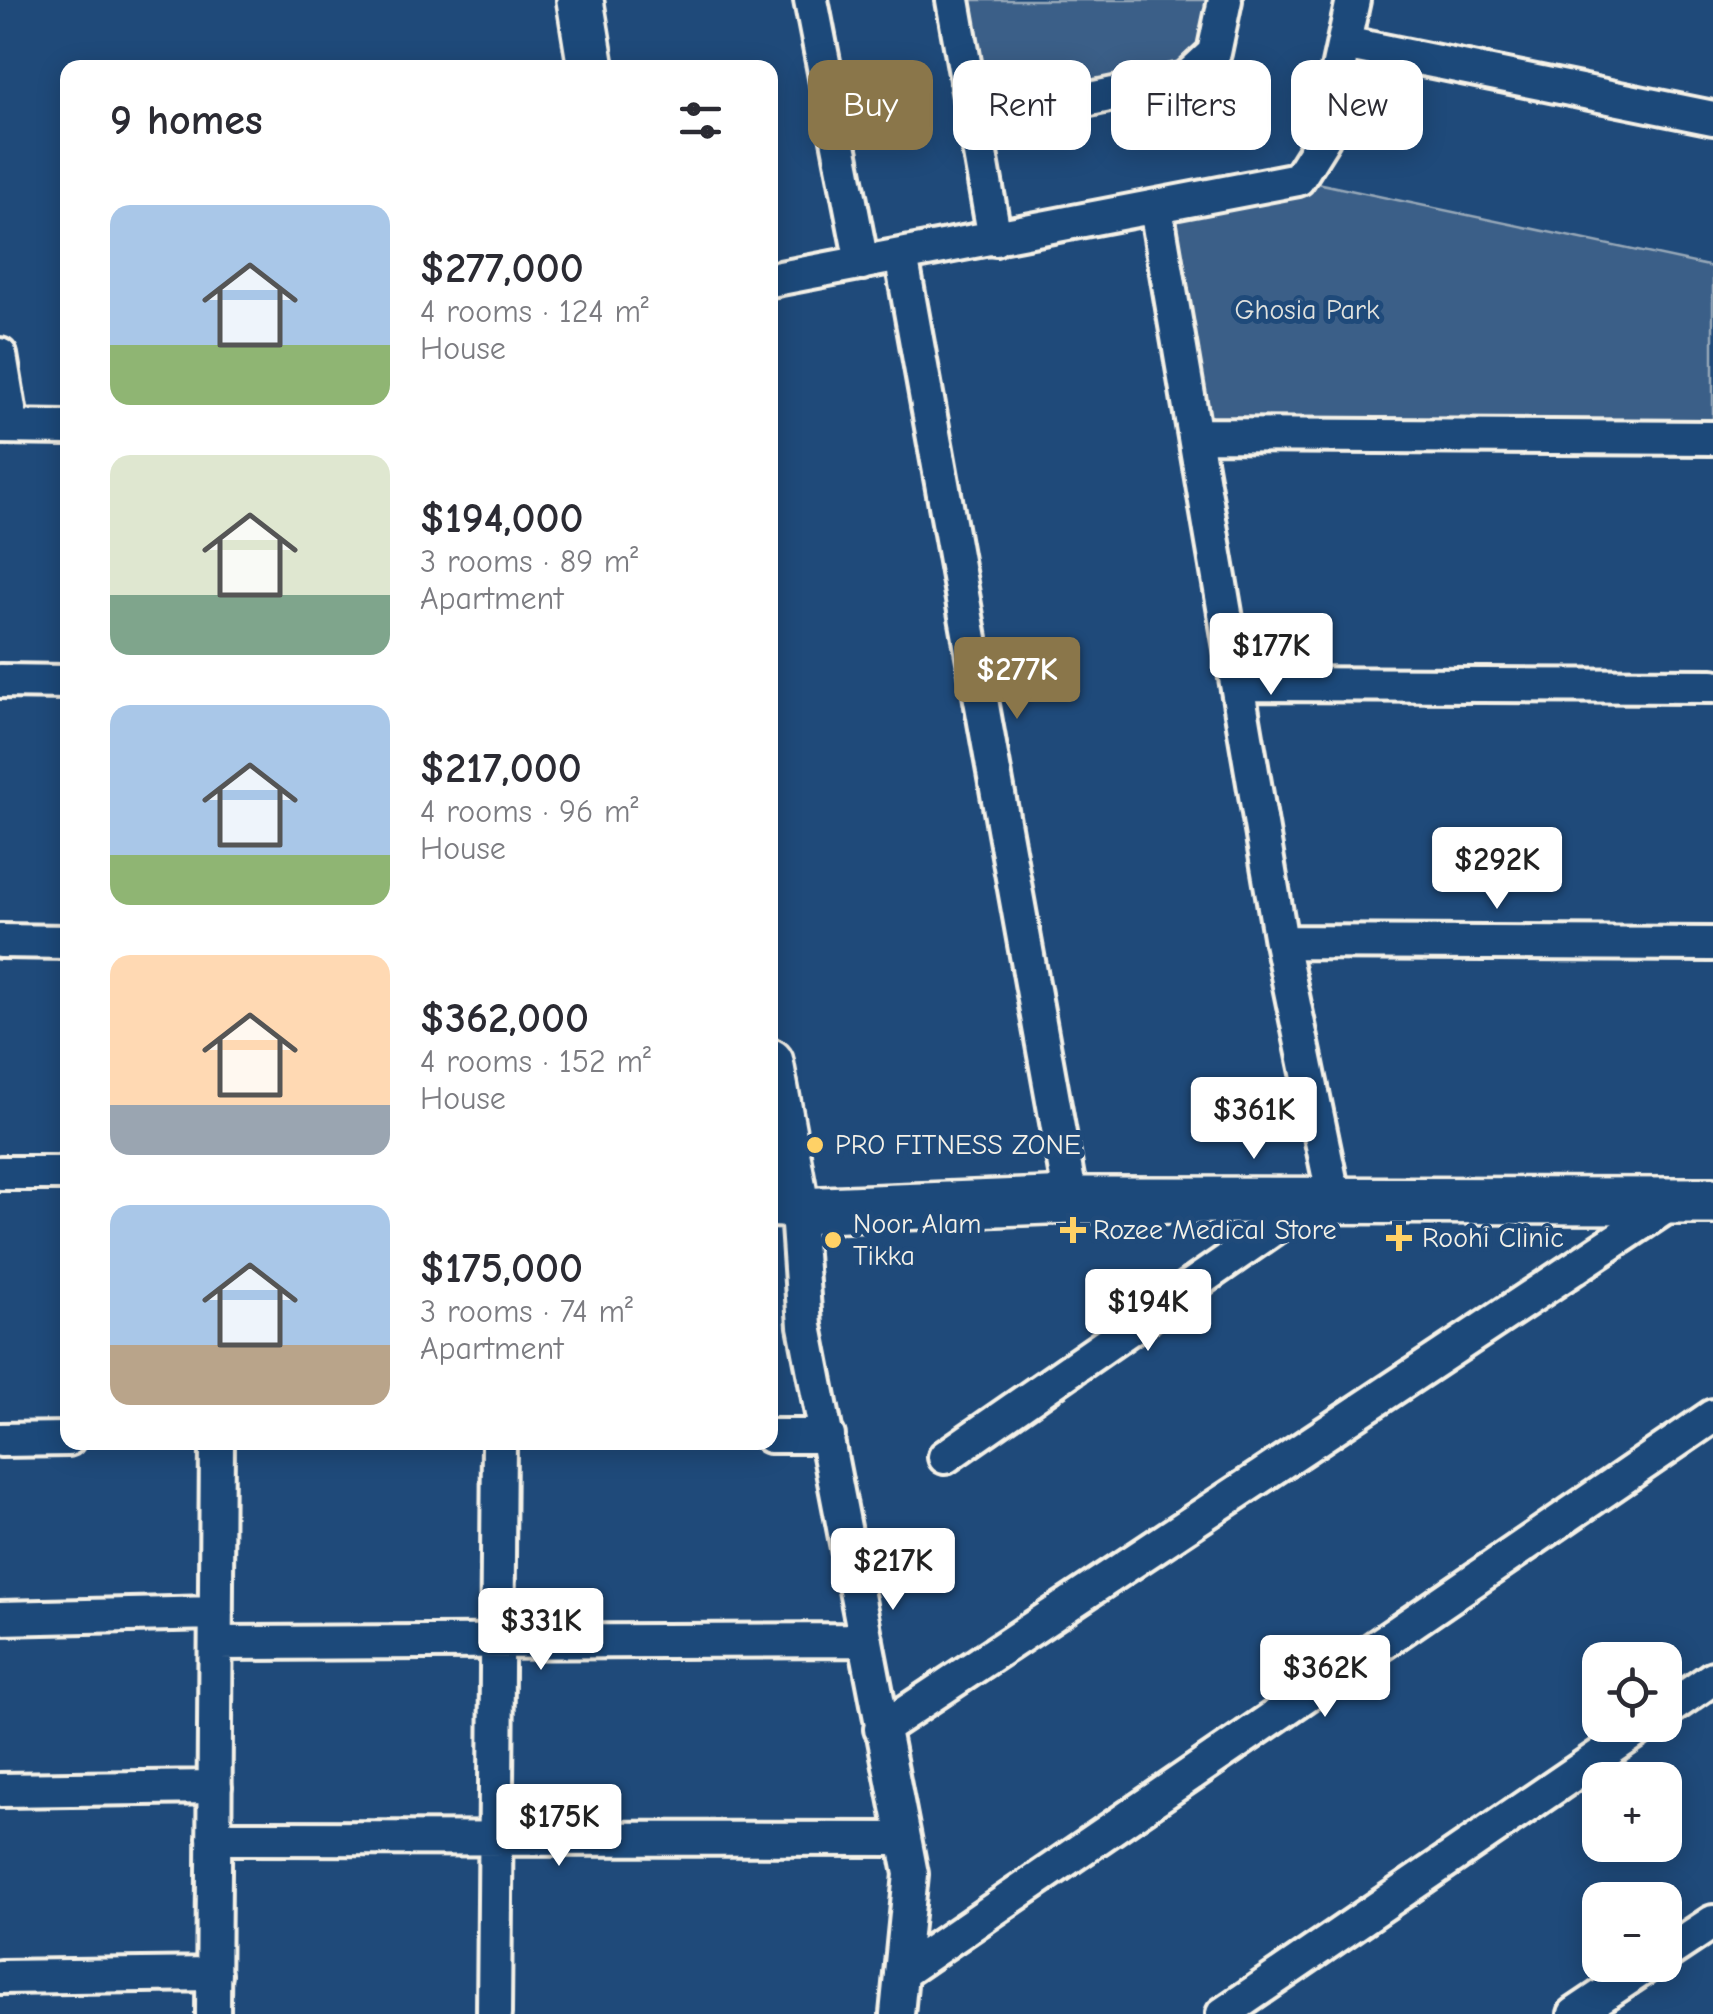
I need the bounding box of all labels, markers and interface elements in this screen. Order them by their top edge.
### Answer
chip: Buy [808,60,933,150]
chip: Rent [953,60,1091,150]
chip: Filters [1111,60,1271,150]
chip: New [1291,60,1423,150]
icon: filters [673,93,728,148]
text: 9 homes [110,96,263,145]
text: $277,000 [420,244,584,293]
icon: home [190,245,310,365]
text: 4 rooms · 124 m² [420,293,649,330]
park label: Ghosia Park [1234,294,1380,326]
text: House [420,330,506,367]
text: $194,000 [420,494,584,543]
icon: home [190,495,310,615]
text: 3 rooms · 89 m² [420,543,638,580]
text: Apartment [420,580,563,617]
pin: $177K [1201,613,1341,698]
text: $177K [1232,627,1310,664]
pin: $277K [947,637,1087,722]
text: $277K [976,651,1058,688]
text: $217,000 [420,744,582,793]
icon: home [190,745,310,865]
text: 4 rooms · 96 m² [420,793,638,830]
pin: $292K [1427,827,1567,912]
text: House [420,830,506,867]
text: $292K [1454,841,1540,878]
text: $362,000 [420,994,589,1043]
icon: home [190,995,310,1115]
text: 4 rooms · 152 m² [420,1043,651,1080]
pin: $361K [1184,1077,1324,1162]
text: House [420,1080,506,1117]
text: $361K [1213,1091,1295,1128]
place label: PRO FITNESS ZONE [835,1129,1081,1161]
marker: PRO FITNESS ZONE [804,1134,826,1156]
place label: Noor Alam Tikka [853,1208,982,1272]
place label: Rozee Medical Store [1093,1214,1336,1246]
marker: Rozee Medical Store [1062,1219,1084,1241]
place label: Roohi Clinic [1422,1222,1564,1254]
marker: Roohi Clinic [1386,1225,1412,1251]
marker: Noor Alam Tikka [822,1229,844,1251]
text: $175,000 [420,1244,583,1293]
icon: home [190,1245,310,1365]
pin: $194K [1078,1269,1218,1354]
text: $194K [1107,1283,1189,1320]
text: 3 rooms · 74 m² [420,1293,633,1330]
text: Apartment [420,1330,563,1367]
pin: $217K [823,1528,963,1613]
text: $217K [853,1542,933,1579]
pin: $331K [471,1588,611,1673]
text: $331K [500,1602,582,1639]
pin: $362K [1255,1635,1395,1720]
map controls [1582,1642,1682,1982]
button: locate [1582,1642,1682,1742]
text: $362K [1282,1649,1368,1686]
button: + [1582,1762,1682,1862]
pin: $175K [489,1784,629,1869]
text: $175K [518,1798,600,1835]
button: − [1582,1882,1682,1982]

